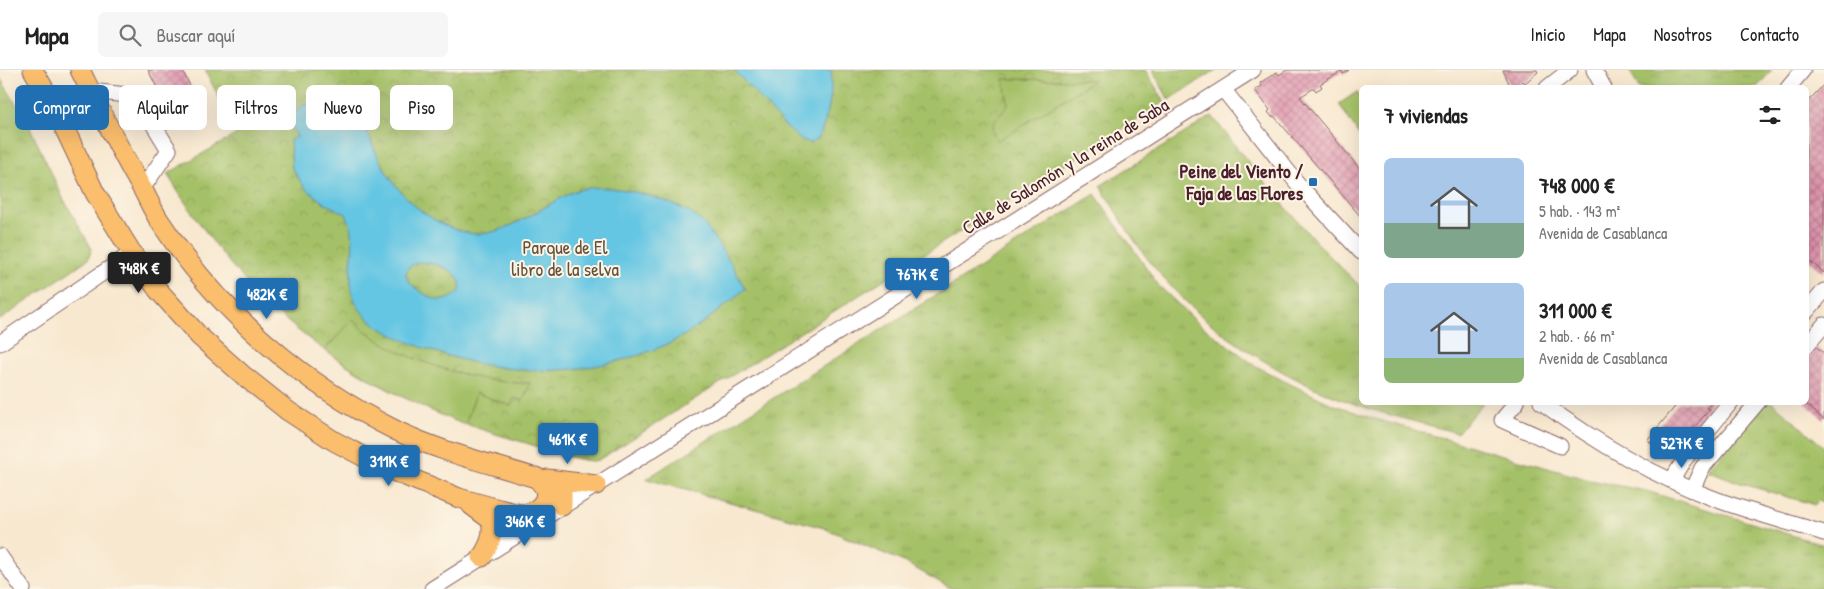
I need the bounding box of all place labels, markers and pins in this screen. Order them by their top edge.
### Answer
place label: Peine del Viento / Faja de las Flores [1179,158,1304,206]
marker: Peine del Viento / Faja de las Flores [1307,176,1319,188]
pin: 748K € [98,252,180,294]
pin: 767K € [876,258,958,300]
pin: 482K € [226,278,308,320]
pin: 461K € [527,422,609,465]
pin: 527K € [1641,426,1723,469]
pin: 311K € [348,444,430,487]
pin: 346K € [484,504,566,547]

